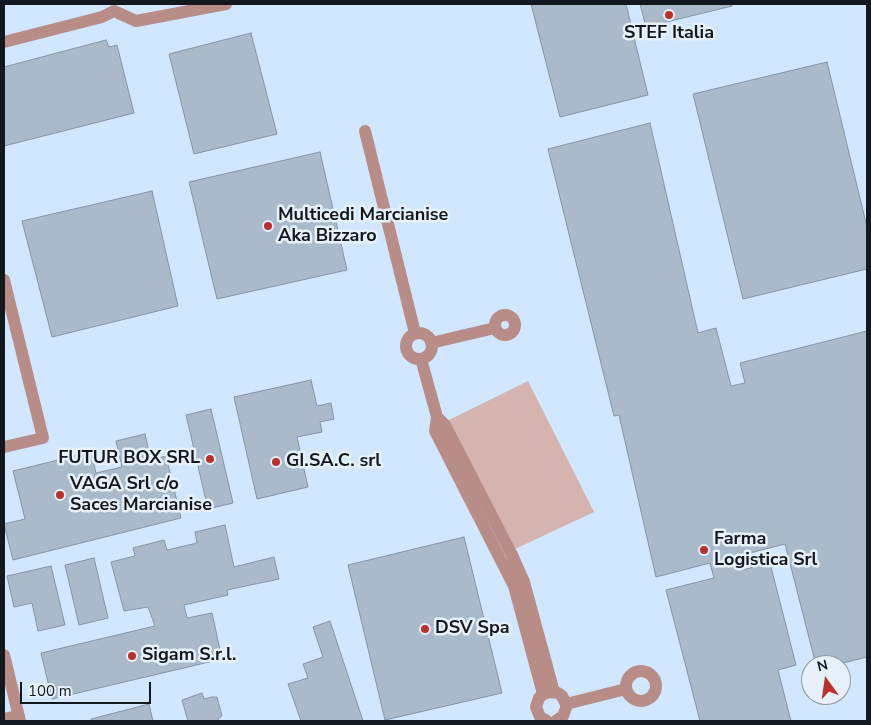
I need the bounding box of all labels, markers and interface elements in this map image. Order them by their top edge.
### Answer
marker: STEF Italia [663,9,675,21]
place label: STEF Italia [624,23,714,45]
place label: Multicedi Marcianise Aka Bizzaro [278,205,448,248]
marker: Multicedi Marcianise Aka Bizzaro [262,220,274,232]
place label: FUTUR BOX SRL [58,448,200,470]
place label: GI.SA.C. srl [286,451,381,473]
marker: FUTUR BOX SRL [204,453,216,465]
marker: GI.SA.C. srl [270,456,282,468]
place label: VAGA Srl c/o Saces Marcianise [70,474,212,516]
marker: VAGA Srl c/o Saces Marcianise [54,489,66,501]
place label: Farma Logistica Srl [714,529,817,572]
marker: Farma Logistica Srl [698,544,710,556]
place label: DSV Spa [435,618,510,640]
marker: DSV Spa [419,623,431,635]
place label: Sigam S.r.l. [142,645,236,667]
marker: Sigam S.r.l. [126,650,138,662]
north arrow [801,655,851,705]
text: N [815,655,830,676]
scale bar [22,672,154,704]
text: 100 m [28,681,72,701]

